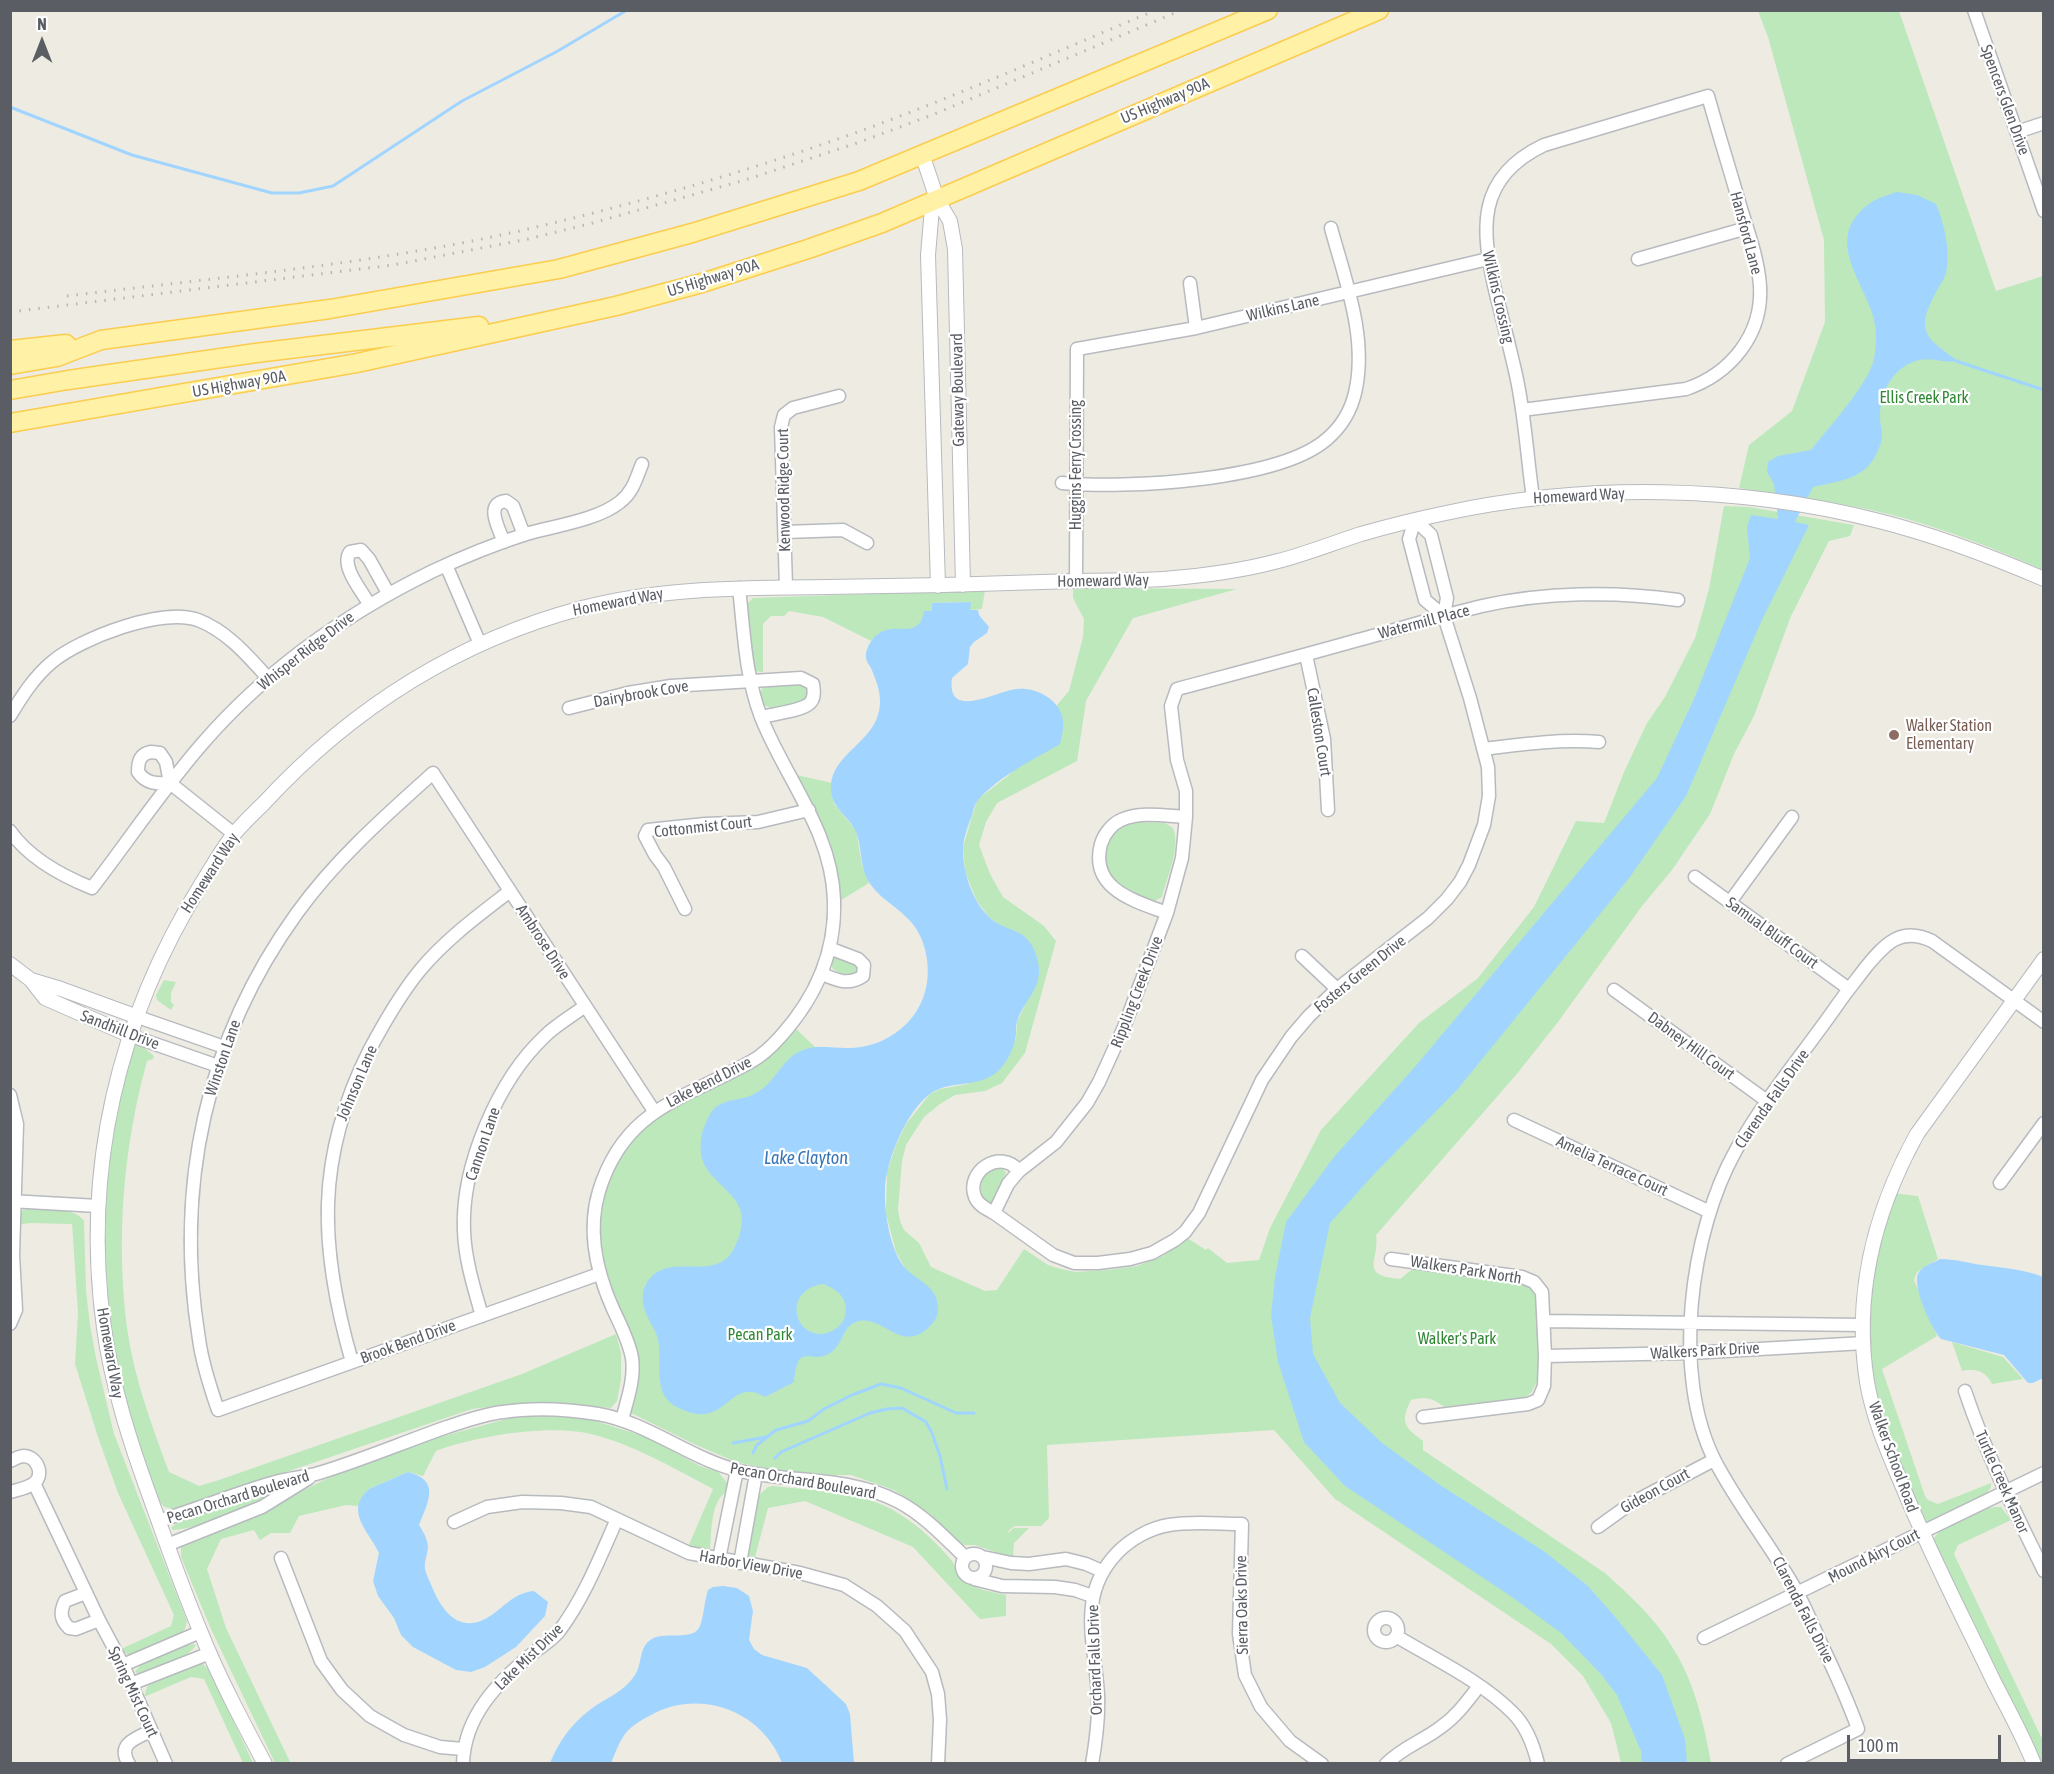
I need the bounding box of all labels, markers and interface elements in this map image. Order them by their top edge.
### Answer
north arrow [12,12,72,72]
text: N [37,15,47,33]
street label: Spencers Glen Drive [1976,42,2034,158]
street label: US Highway 90A [1118,74,1212,128]
street label: Hansford Lane [1726,189,1766,277]
street label: Wilkins Crossing [1478,249,1518,345]
street label: US Highway 90A [665,255,761,301]
street label: Wilkins Lane [1245,290,1321,326]
street label: Gateway Boulevard [947,333,969,447]
street label: US Highway 90A [191,366,287,402]
park label: Ellis Creek Park [1879,388,1969,408]
street label: Huggins Ferry Crossing [1066,400,1086,530]
street label: Kenwood Ridge Court [773,428,795,552]
street label: Homeward Way [1533,484,1625,508]
street label: Homeward Way [1057,571,1149,591]
street label: Homeward Way [571,584,665,620]
street label: Watermill Place [1376,601,1472,643]
street label: Whisper Ridge Drive [254,607,358,695]
street label: Dairybrook Cove [592,676,690,712]
street label: Calleston Court [1303,686,1335,778]
place label: Walker Station Elementary [1906,716,1992,754]
marker: Walker Station Elementary [1887,728,1901,742]
street label: Cottonmist Court [653,812,753,842]
street label: Homeward Way [177,829,243,917]
street label: Samual Bluff Court [1722,893,1822,973]
street label: Ambrose Drive [512,901,574,983]
street label: Fosters Green Drive [1310,931,1410,1017]
street label: Rippling Creek Drive [1107,933,1167,1051]
street label: Sandhill Drive [78,1006,162,1054]
street label: Dabney Hill Court [1644,1008,1738,1084]
street label: Winston Lane [201,1017,245,1099]
street label: Johnson Lane [333,1042,381,1124]
street label: Clarenda Falls Drive [1731,1046,1813,1152]
street label: Lake Bend Drive [663,1052,755,1112]
street label: Cannon Lane [462,1105,504,1183]
street label: Amelia Terrace Court [1553,1132,1671,1200]
water label: Lake Clayton [764,1147,848,1169]
street label: Walkers Park North [1409,1252,1523,1288]
street label: Homeward Way [93,1306,127,1400]
street label: Brook Bend Drive [358,1316,458,1368]
park label: Pecan Park [728,1325,792,1345]
park label: Walker's Park [1418,1329,1496,1349]
street label: Walkers Park Drive [1650,1339,1760,1363]
street label: Walker School Road [1864,1399,1922,1515]
street label: Turtle Creek Manor [1971,1428,2033,1536]
street label: Pecan Orchard Boulevard [728,1459,878,1503]
street label: Gideon Court [1617,1464,1693,1518]
street label: Pecan Orchard Boulevard [164,1466,312,1528]
street label: Mound Airy Court [1825,1525,1923,1587]
street label: Harbor View Drive [698,1546,804,1584]
street label: Clarenda Falls Drive [1768,1554,1838,1666]
street label: Sierra Oaks Drive [1232,1555,1252,1655]
street label: Orchard Falls Drive [1083,1604,1107,1716]
street label: Lake Mist Drive [491,1620,567,1694]
street label: Spring Mist Court [104,1644,162,1740]
scale bar [1850,1723,2004,1761]
text: 100 m [1858,1735,1899,1756]

